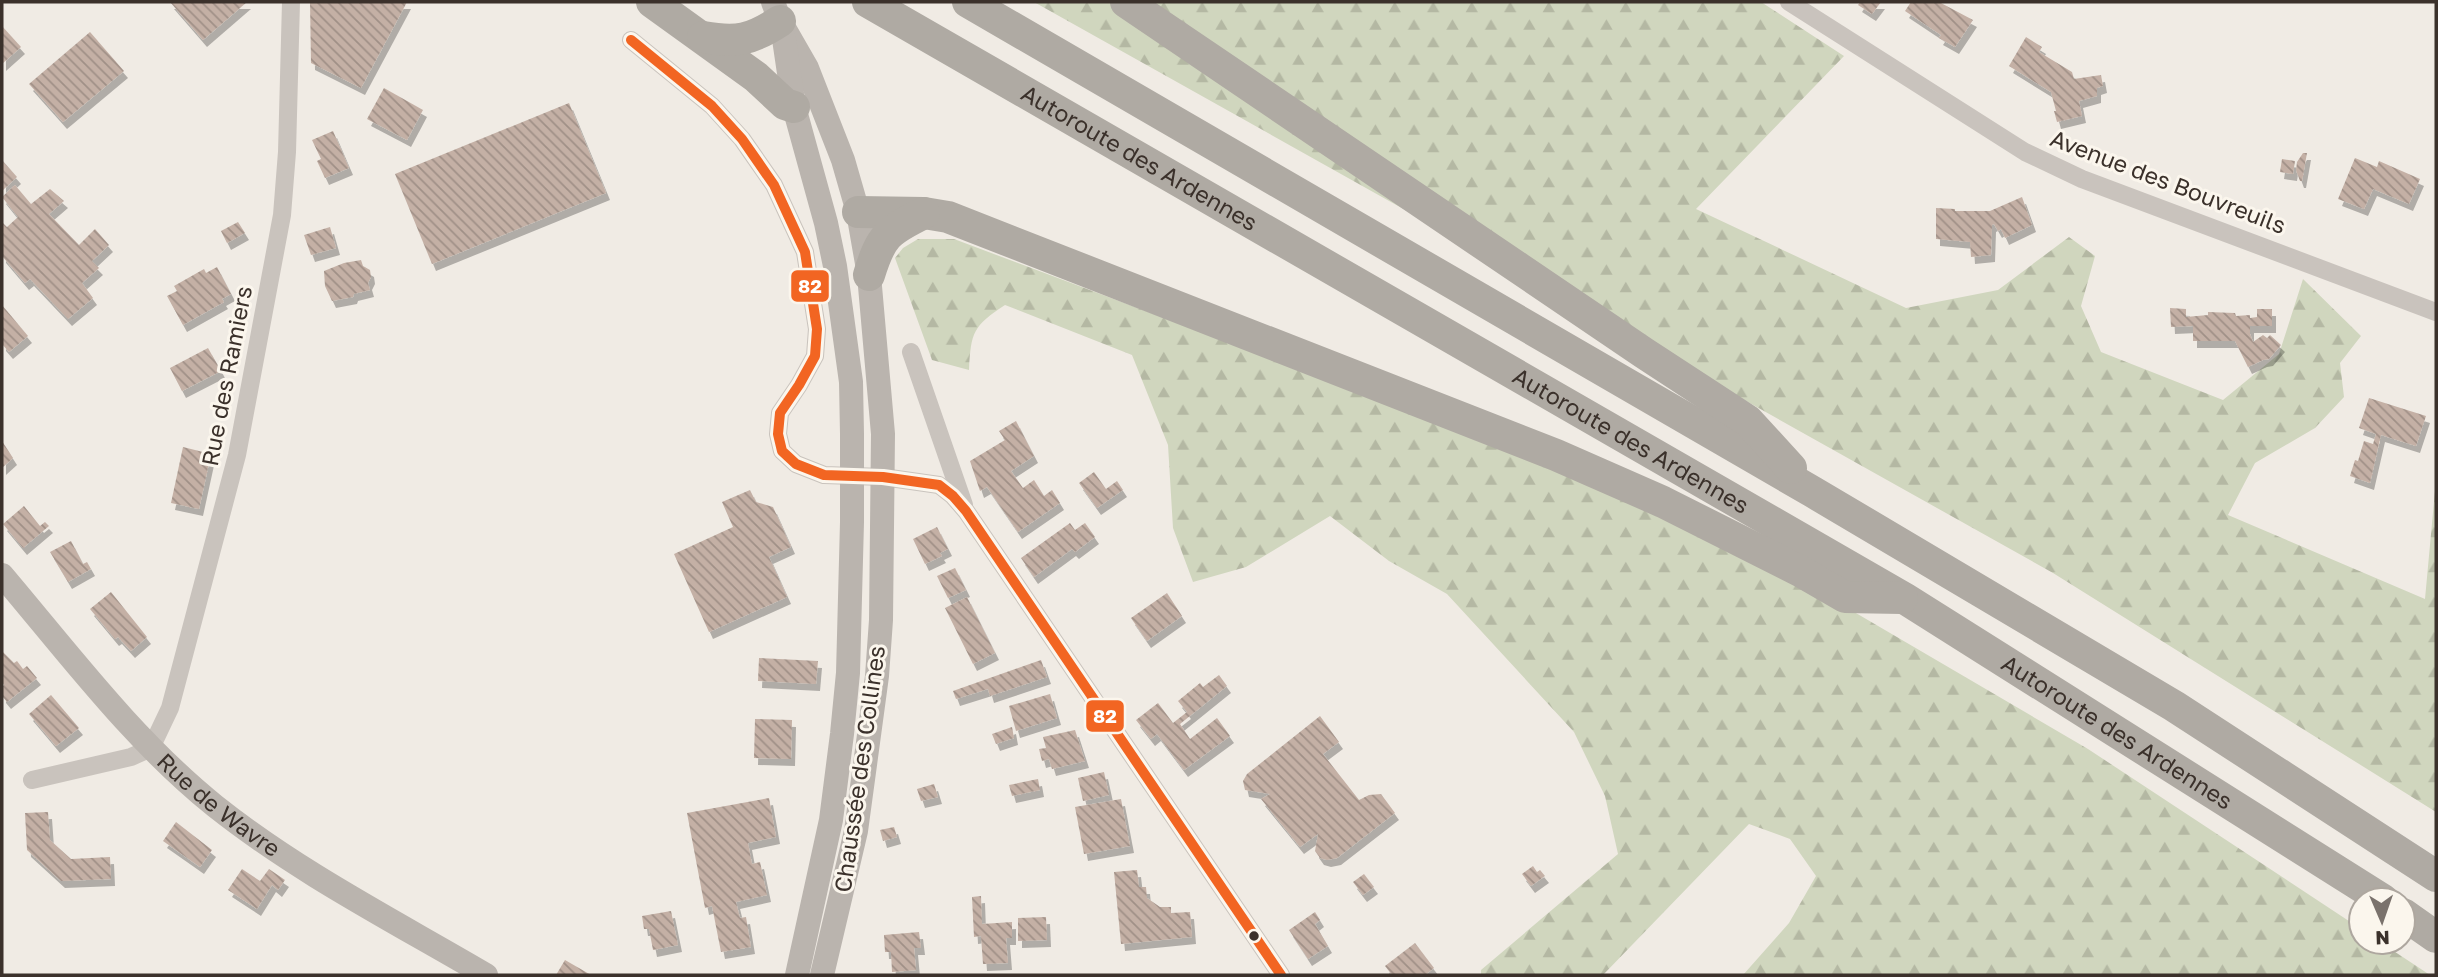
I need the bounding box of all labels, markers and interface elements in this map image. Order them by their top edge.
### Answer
street label: Autoroute des Ardennes [1017,78,1263,236]
street label: Avenue des Bouvreuils [2047,123,2290,239]
line badge: 82 [790,269,830,303]
text: 82 [798,274,822,297]
street label: Rue des Ramiers [195,283,257,468]
street label: Autoroute des Ardennes [1508,361,1754,519]
street label: Chaussée des Collines [828,644,890,894]
street label: Autoroute des Ardennes [1997,648,2238,815]
line badge: 82 [1085,699,1125,733]
text: 82 [1093,704,1117,727]
street label: Rue de Wavre [152,747,286,862]
north arrow [2347,886,2417,956]
text: N [2375,927,2390,950]
unlabelled marker [1247,929,1261,943]

